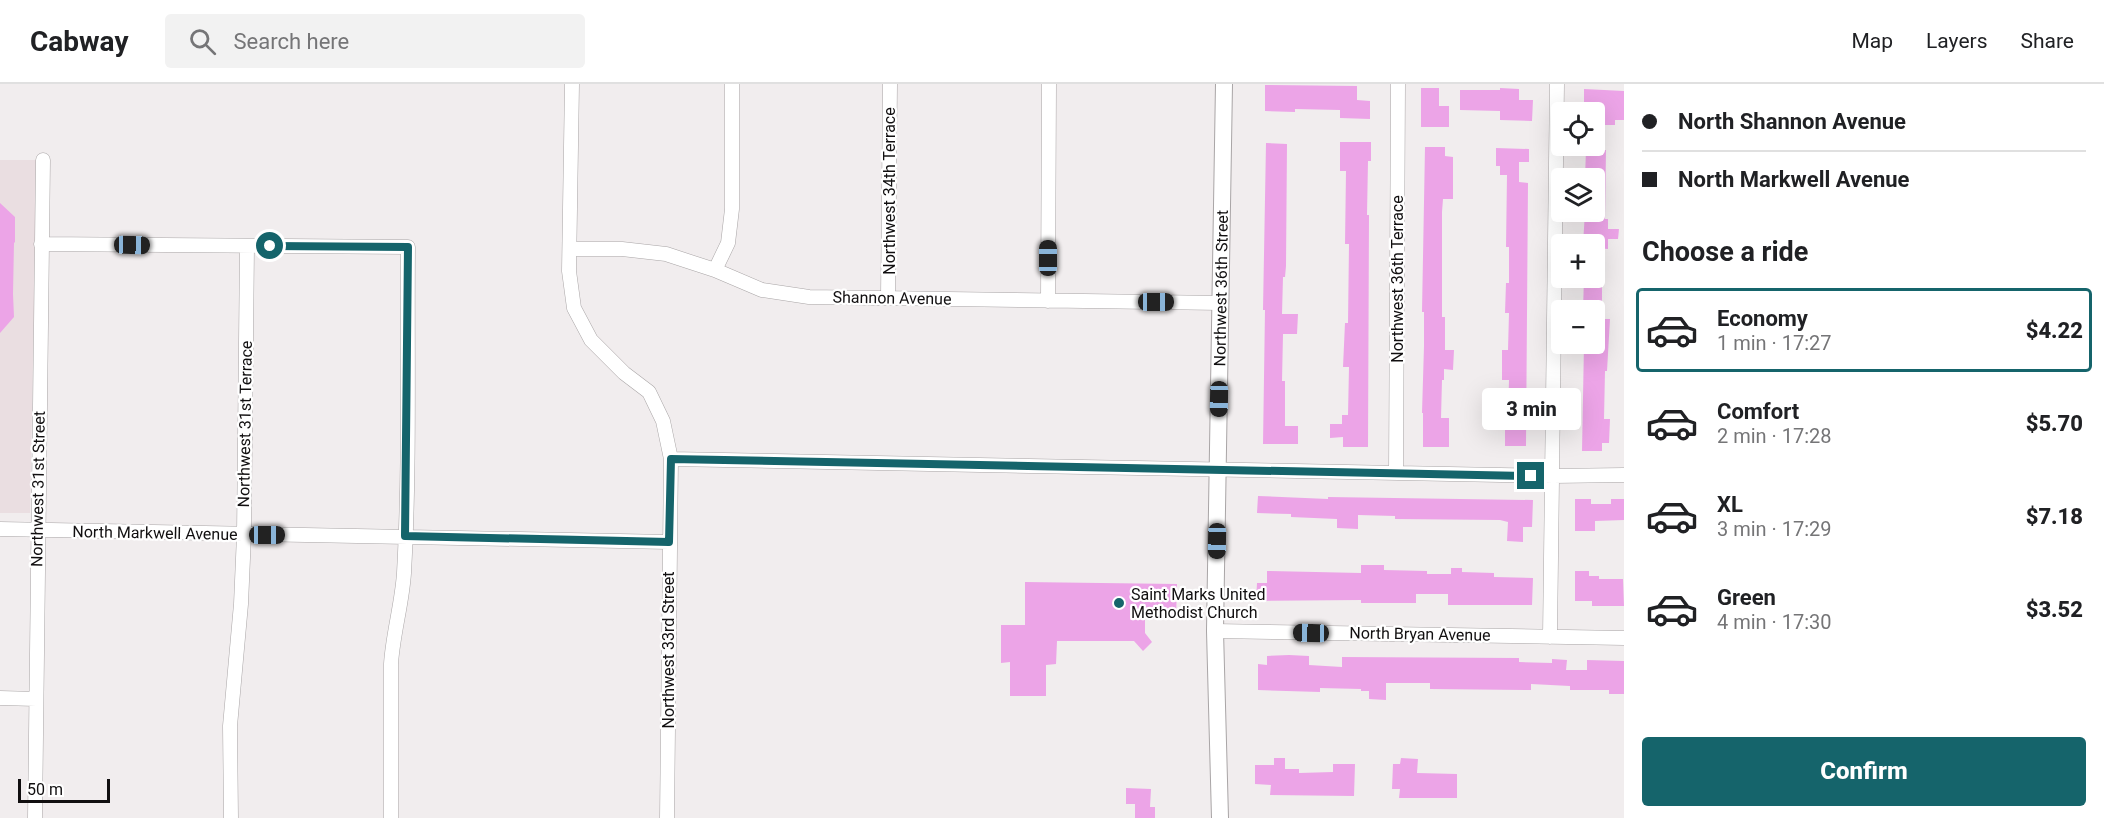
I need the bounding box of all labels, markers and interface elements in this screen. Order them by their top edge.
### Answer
search box [165,14,585,68]
text: Cabway [30,25,129,58]
icon: search [186,25,219,58]
text: Search here [234,29,349,54]
text: Map [1851,29,1893,53]
text: Layers [1926,29,1987,53]
text: Share [2020,29,2074,53]
map controls [1551,102,1605,354]
button: locate [1551,102,1605,156]
street label: Northwest 34th Terrace [880,107,899,275]
text: North Shannon Avenue [1678,109,1906,134]
text: North Markwell Avenue [1678,167,1909,192]
button: layers [1551,168,1605,222]
street label: Northwest 36th Terrace [1388,195,1407,363]
street label: Northwest 36th Street [1210,210,1231,367]
route start [256,232,283,259]
button: + [1551,234,1605,288]
car [114,236,150,254]
text: Choose a ride [1642,236,1808,268]
car [1039,240,1057,276]
street label: Shannon Avenue [832,287,952,309]
car [1138,293,1174,311]
button: − [1551,300,1605,354]
icon: car [1645,303,1699,357]
text: Economy [1717,306,1808,331]
text: $4.22 [2026,318,2083,343]
text: 1 min · 17:27 [1717,331,1832,355]
street label: Northwest 31st Terrace [234,340,256,508]
car [1210,381,1228,417]
callout: 3 min [1482,389,1580,431]
icon: car [1645,396,1699,450]
text: 3 min [1506,397,1557,421]
text: Comfort [1717,399,1799,424]
street label: Northwest 31st Street [27,411,49,567]
text: $5.70 [2026,411,2083,436]
text: 2 min · 17:28 [1717,424,1832,448]
route end [1517,462,1544,489]
icon: car [1645,489,1699,543]
text: XL [1717,492,1743,517]
text: $7.18 [2026,504,2083,529]
text: 3 min · 17:29 [1717,517,1832,541]
street label: North Markwell Avenue [72,522,238,544]
car [1208,523,1226,559]
car [249,526,285,544]
street label: Northwest 33rd Street [659,572,678,728]
icon: car [1645,582,1699,636]
place label: Saint Marks United Methodist Church [1131,585,1265,622]
text: Green [1717,585,1776,610]
marker: Saint Marks United Methodist Church [1112,596,1126,610]
text: $3.52 [2026,597,2083,622]
text: 4 min · 17:30 [1717,610,1832,634]
street label: North Bryan Avenue [1349,623,1491,645]
car [1293,624,1329,642]
button: Confirm [1642,737,2086,806]
scale bar [18,776,110,804]
text: 50 m [27,780,63,799]

